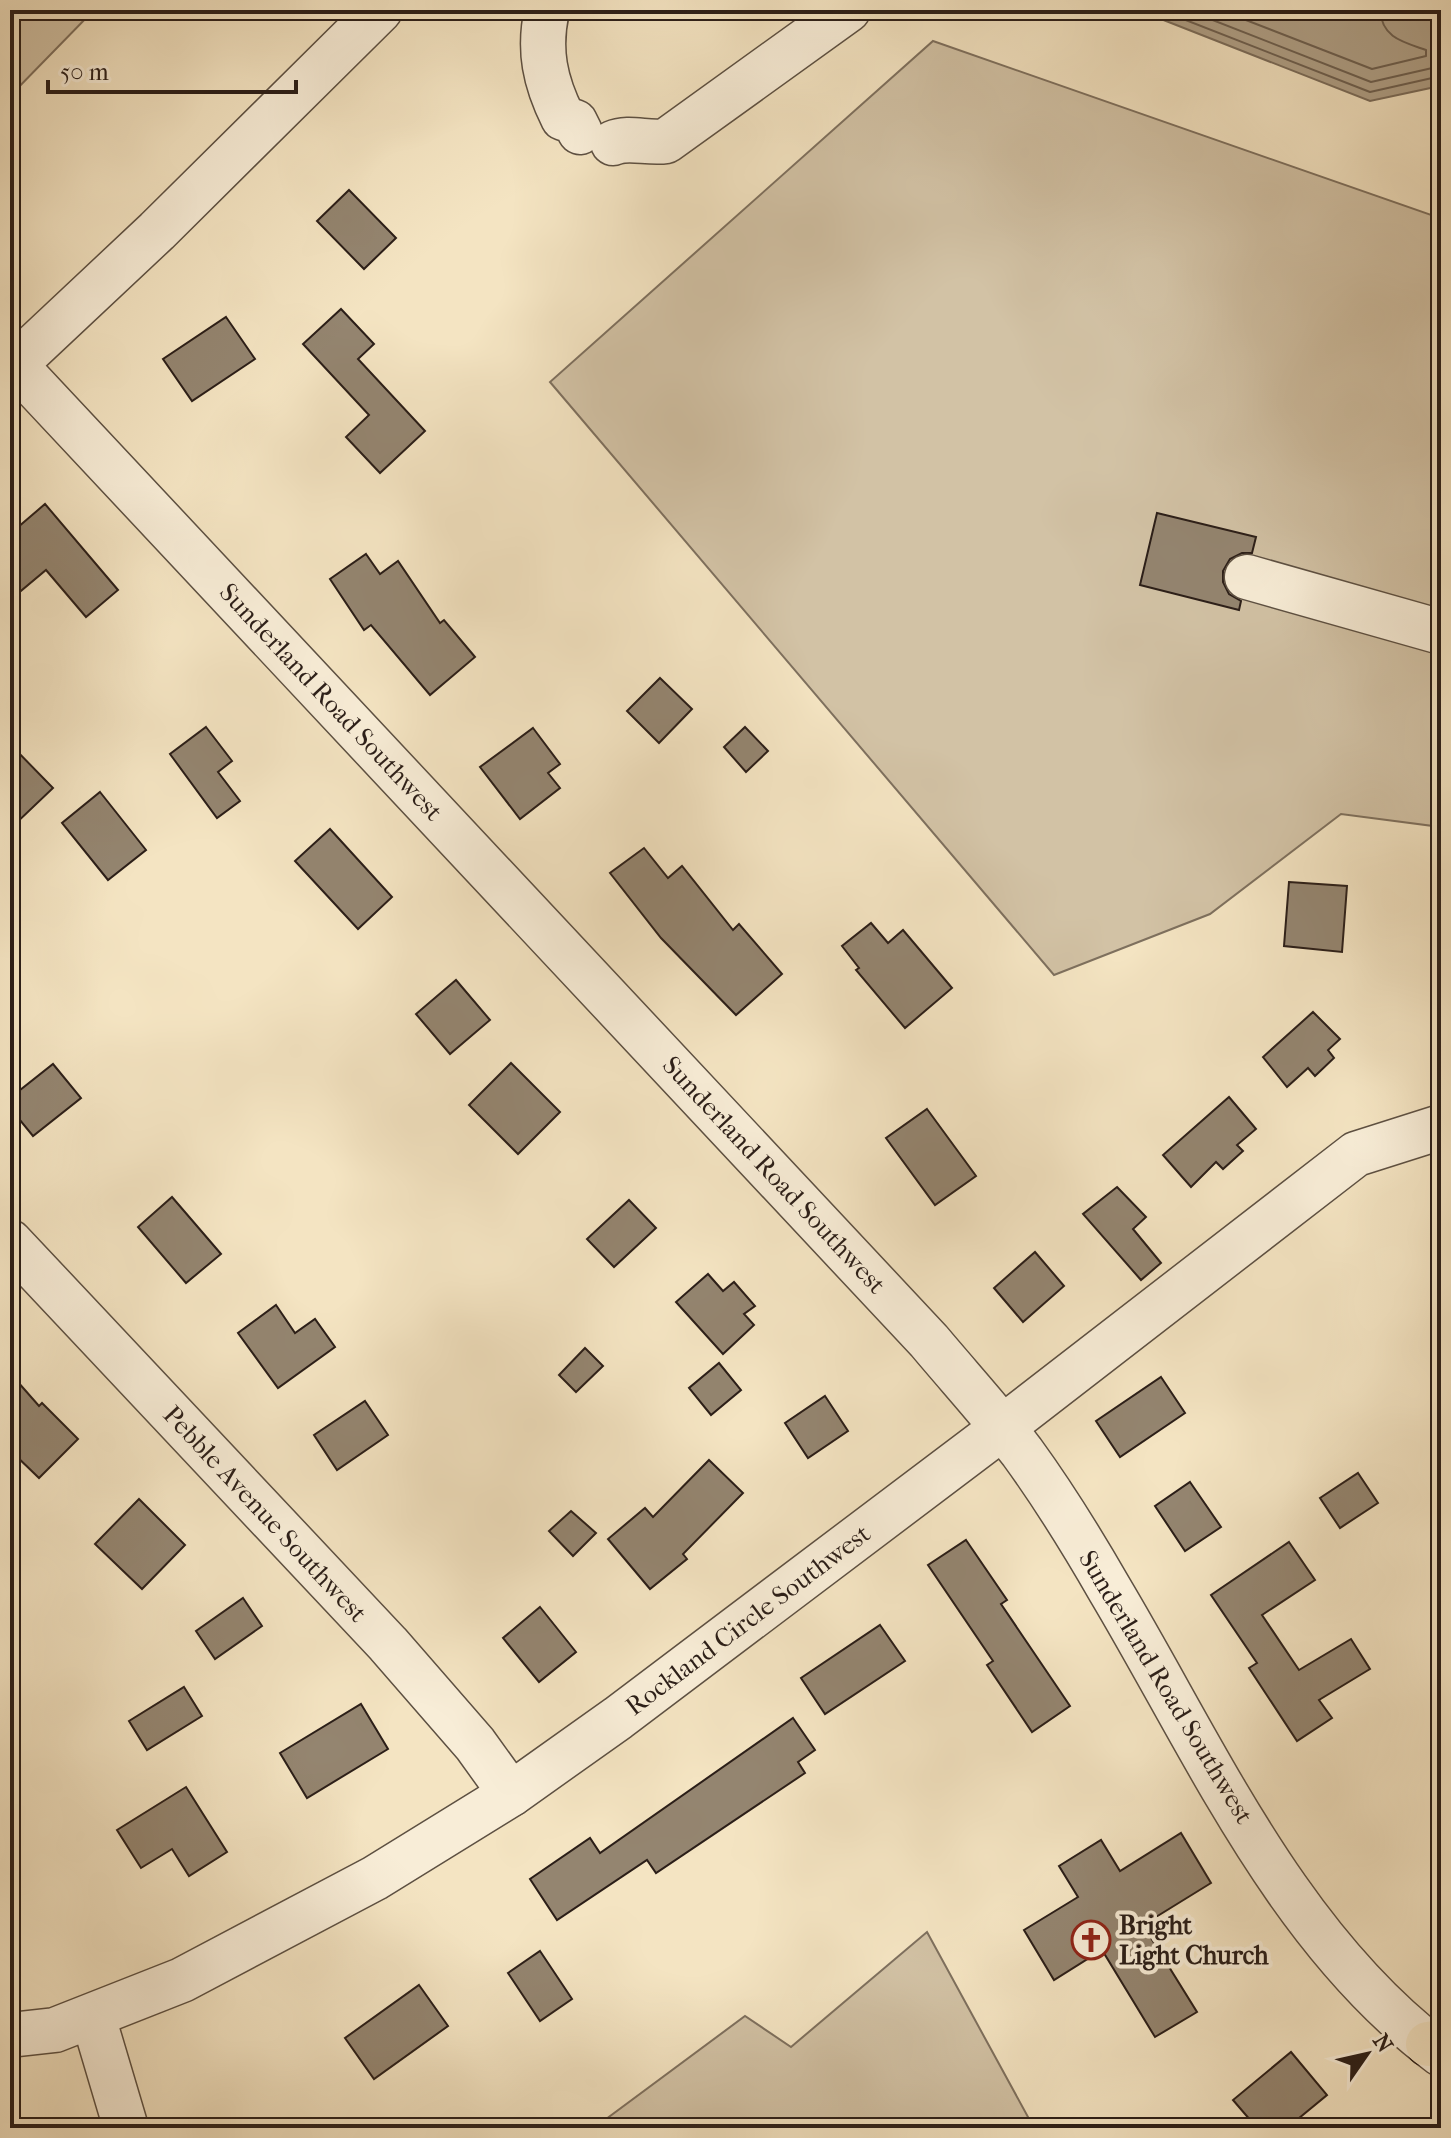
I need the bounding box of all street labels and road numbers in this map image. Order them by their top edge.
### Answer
street label: Sunderland Road Southwest [213,577,450,828]
street label: Sunderland Road Southwest [656,1050,893,1301]
street label: Pebble Avenue Southwest [157,1399,374,1629]
street label: Rockland Circle Southwest [620,1517,877,1722]
street label: Sunderland Road Southwest [1072,1545,1260,1830]

